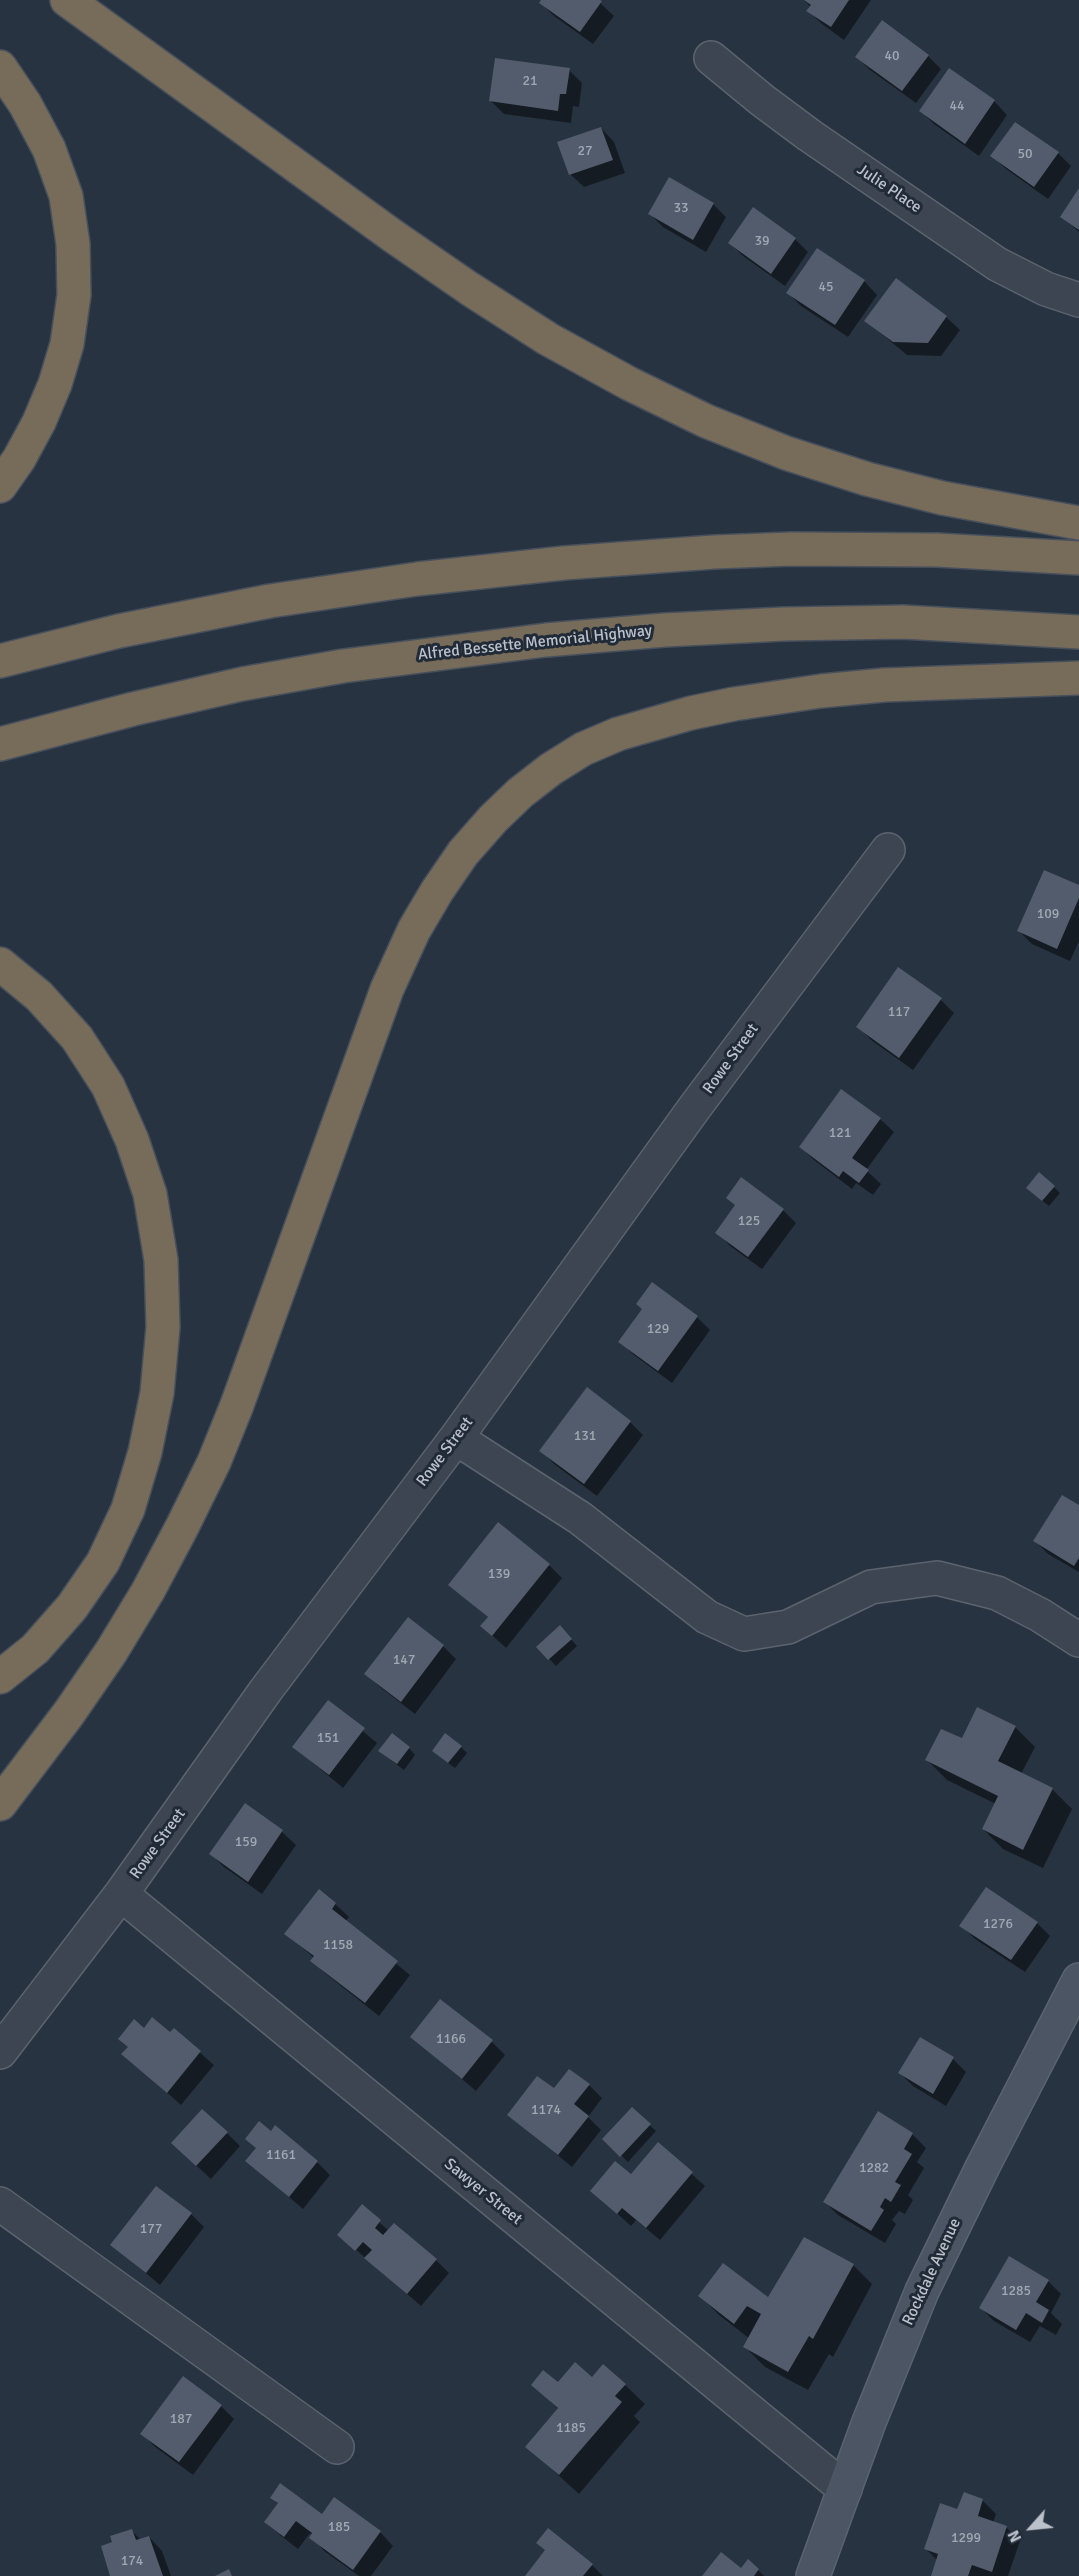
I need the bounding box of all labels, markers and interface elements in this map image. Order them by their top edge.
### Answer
house number: 40 [884,48,900,64]
house number: 21 [522,73,538,89]
house number: 44 [949,98,965,114]
house number: 27 [577,143,593,159]
house number: 50 [1017,146,1033,162]
street label: Julie Place [853,160,925,218]
house number: 33 [673,200,689,216]
house number: 39 [754,233,770,249]
house number: 45 [818,279,834,295]
street label: Alfred Bessette Memorial Highway [417,621,653,665]
house number: 109 [1037,906,1059,922]
house number: 117 [888,1004,910,1020]
street label: Rowe Street [699,1020,763,1098]
house number: 121 [829,1125,851,1141]
house number: 125 [738,1213,760,1229]
house number: 129 [647,1321,669,1337]
street label: Rowe Street [413,1413,477,1491]
house number: 131 [574,1428,596,1444]
house number: 139 [488,1566,510,1582]
house number: 147 [393,1652,415,1668]
house number: 151 [317,1730,339,1746]
street label: Rowe Street [126,1805,190,1883]
house number: 159 [235,1834,257,1850]
house number: 1276 [983,1916,1013,1932]
house number: 1158 [323,1937,353,1953]
house number: 1166 [436,2031,466,2047]
house number: 1174 [531,2102,561,2118]
house number: 1161 [266,2147,296,2163]
street label: Sawyer Street [440,2155,526,2229]
house number: 1282 [859,2160,889,2176]
street label: Rockdale Avenue [899,2215,965,2329]
house number: 177 [140,2221,162,2237]
house number: 1285 [1001,2283,1031,2299]
house number: 187 [170,2411,192,2427]
house number: 1185 [556,2420,586,2436]
north arrow [1001,2498,1061,2558]
house number: 185 [328,2519,350,2535]
text: N [1004,2527,1026,2546]
house number: 1299 [951,2530,981,2546]
house number: 174 [121,2553,143,2569]

